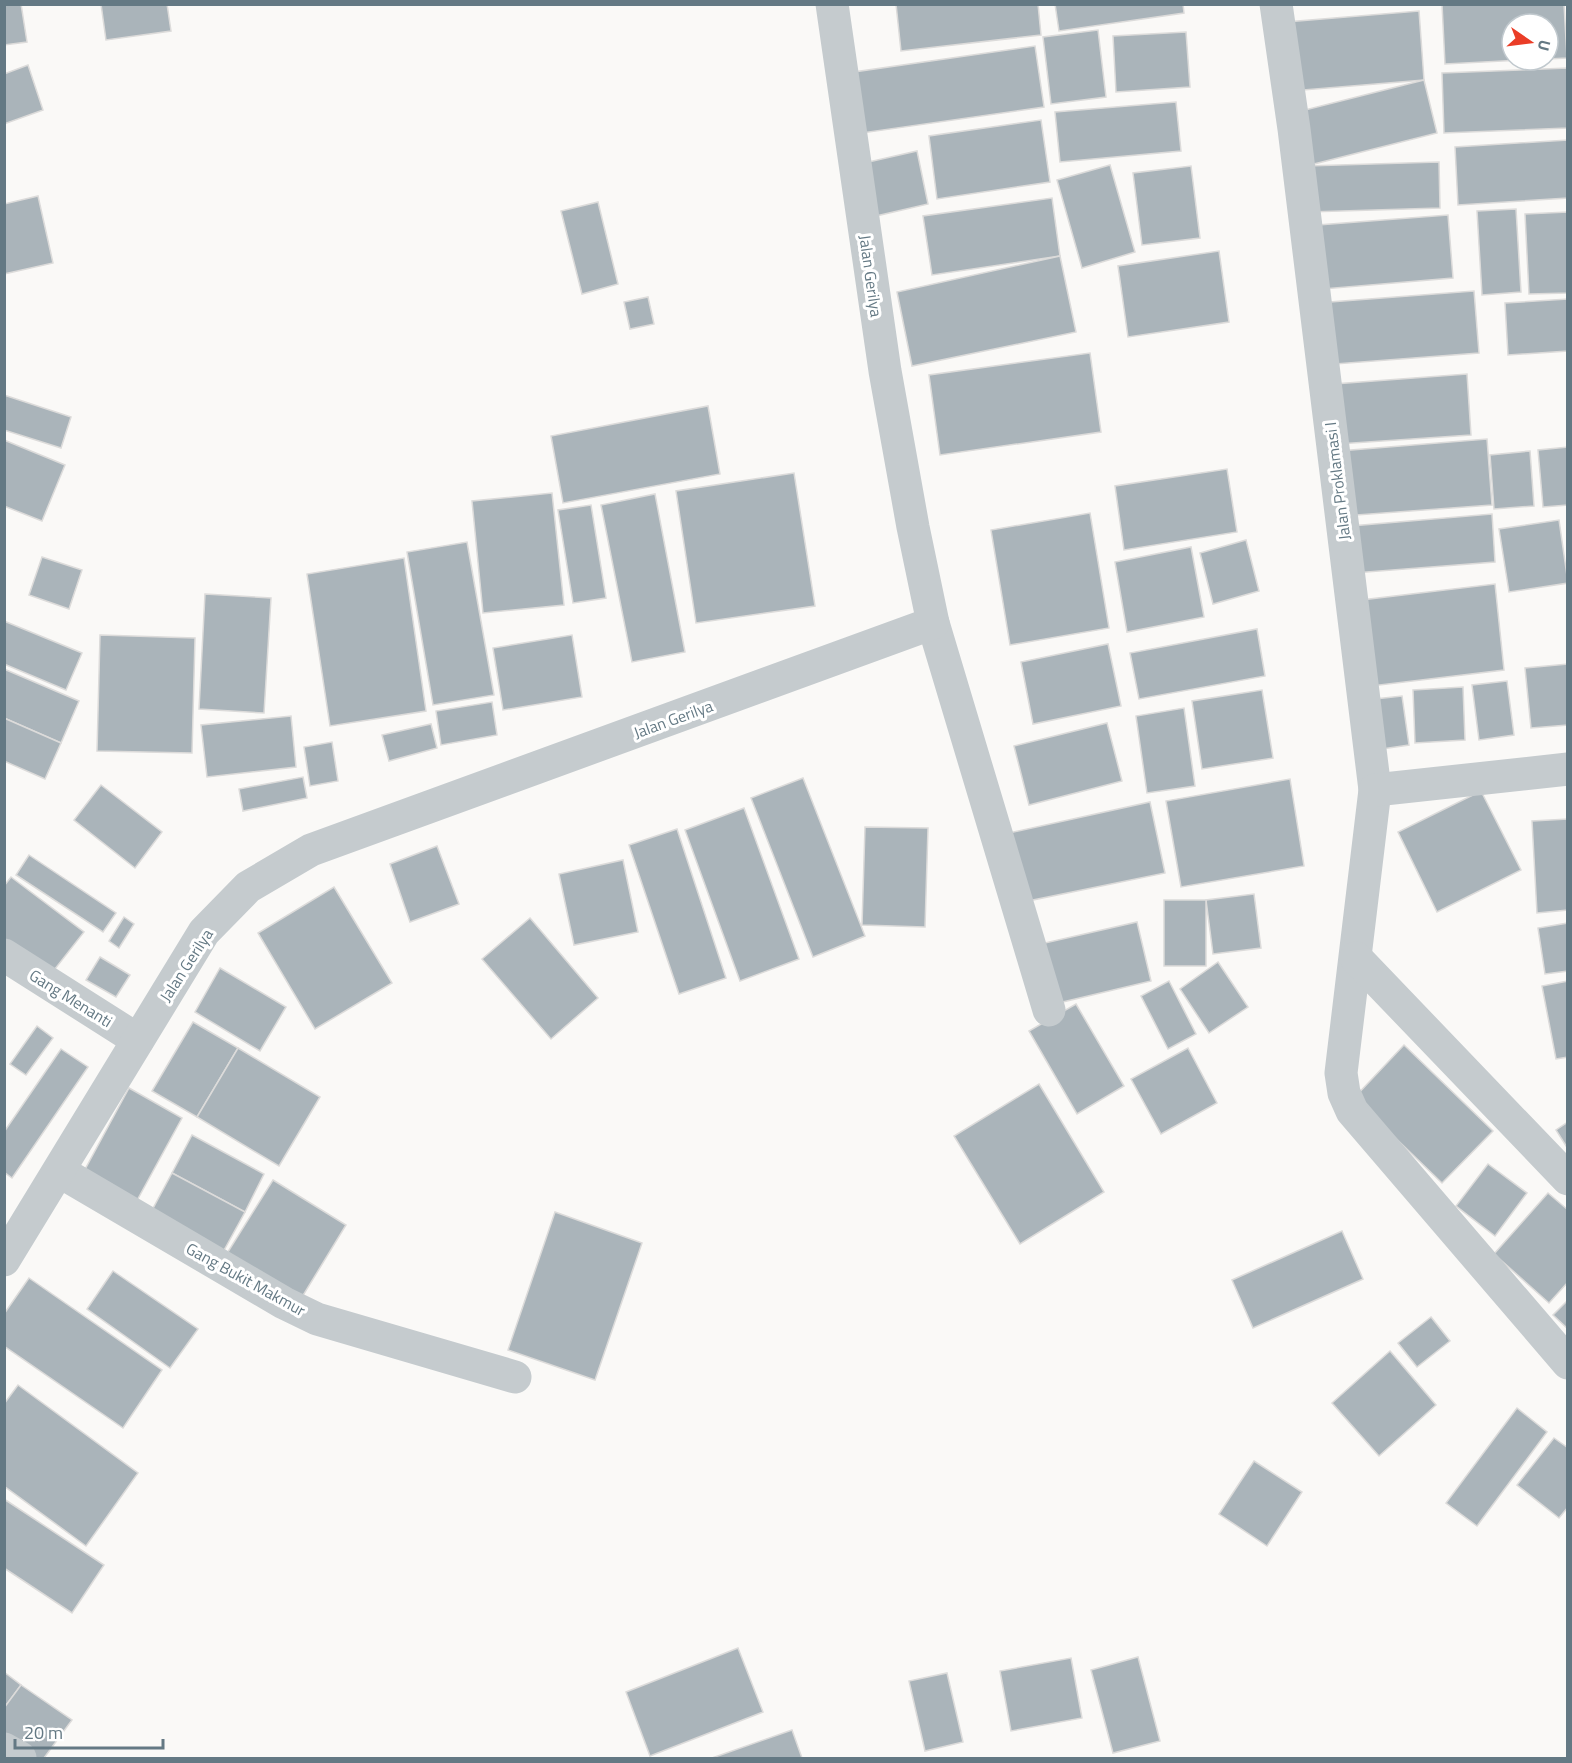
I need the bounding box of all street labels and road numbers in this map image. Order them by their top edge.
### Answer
street label: Jalan Gerilya [853,233,889,319]
street label: Jalan Proklamasi I [1318,421,1356,541]
street label: Jalan Gerilya [630,694,716,744]
street label: Jalan Gerilya [153,924,219,1006]
street label: Gang Menanti [25,963,117,1033]
street label: Gang Bukit Makmur [182,1236,311,1322]

